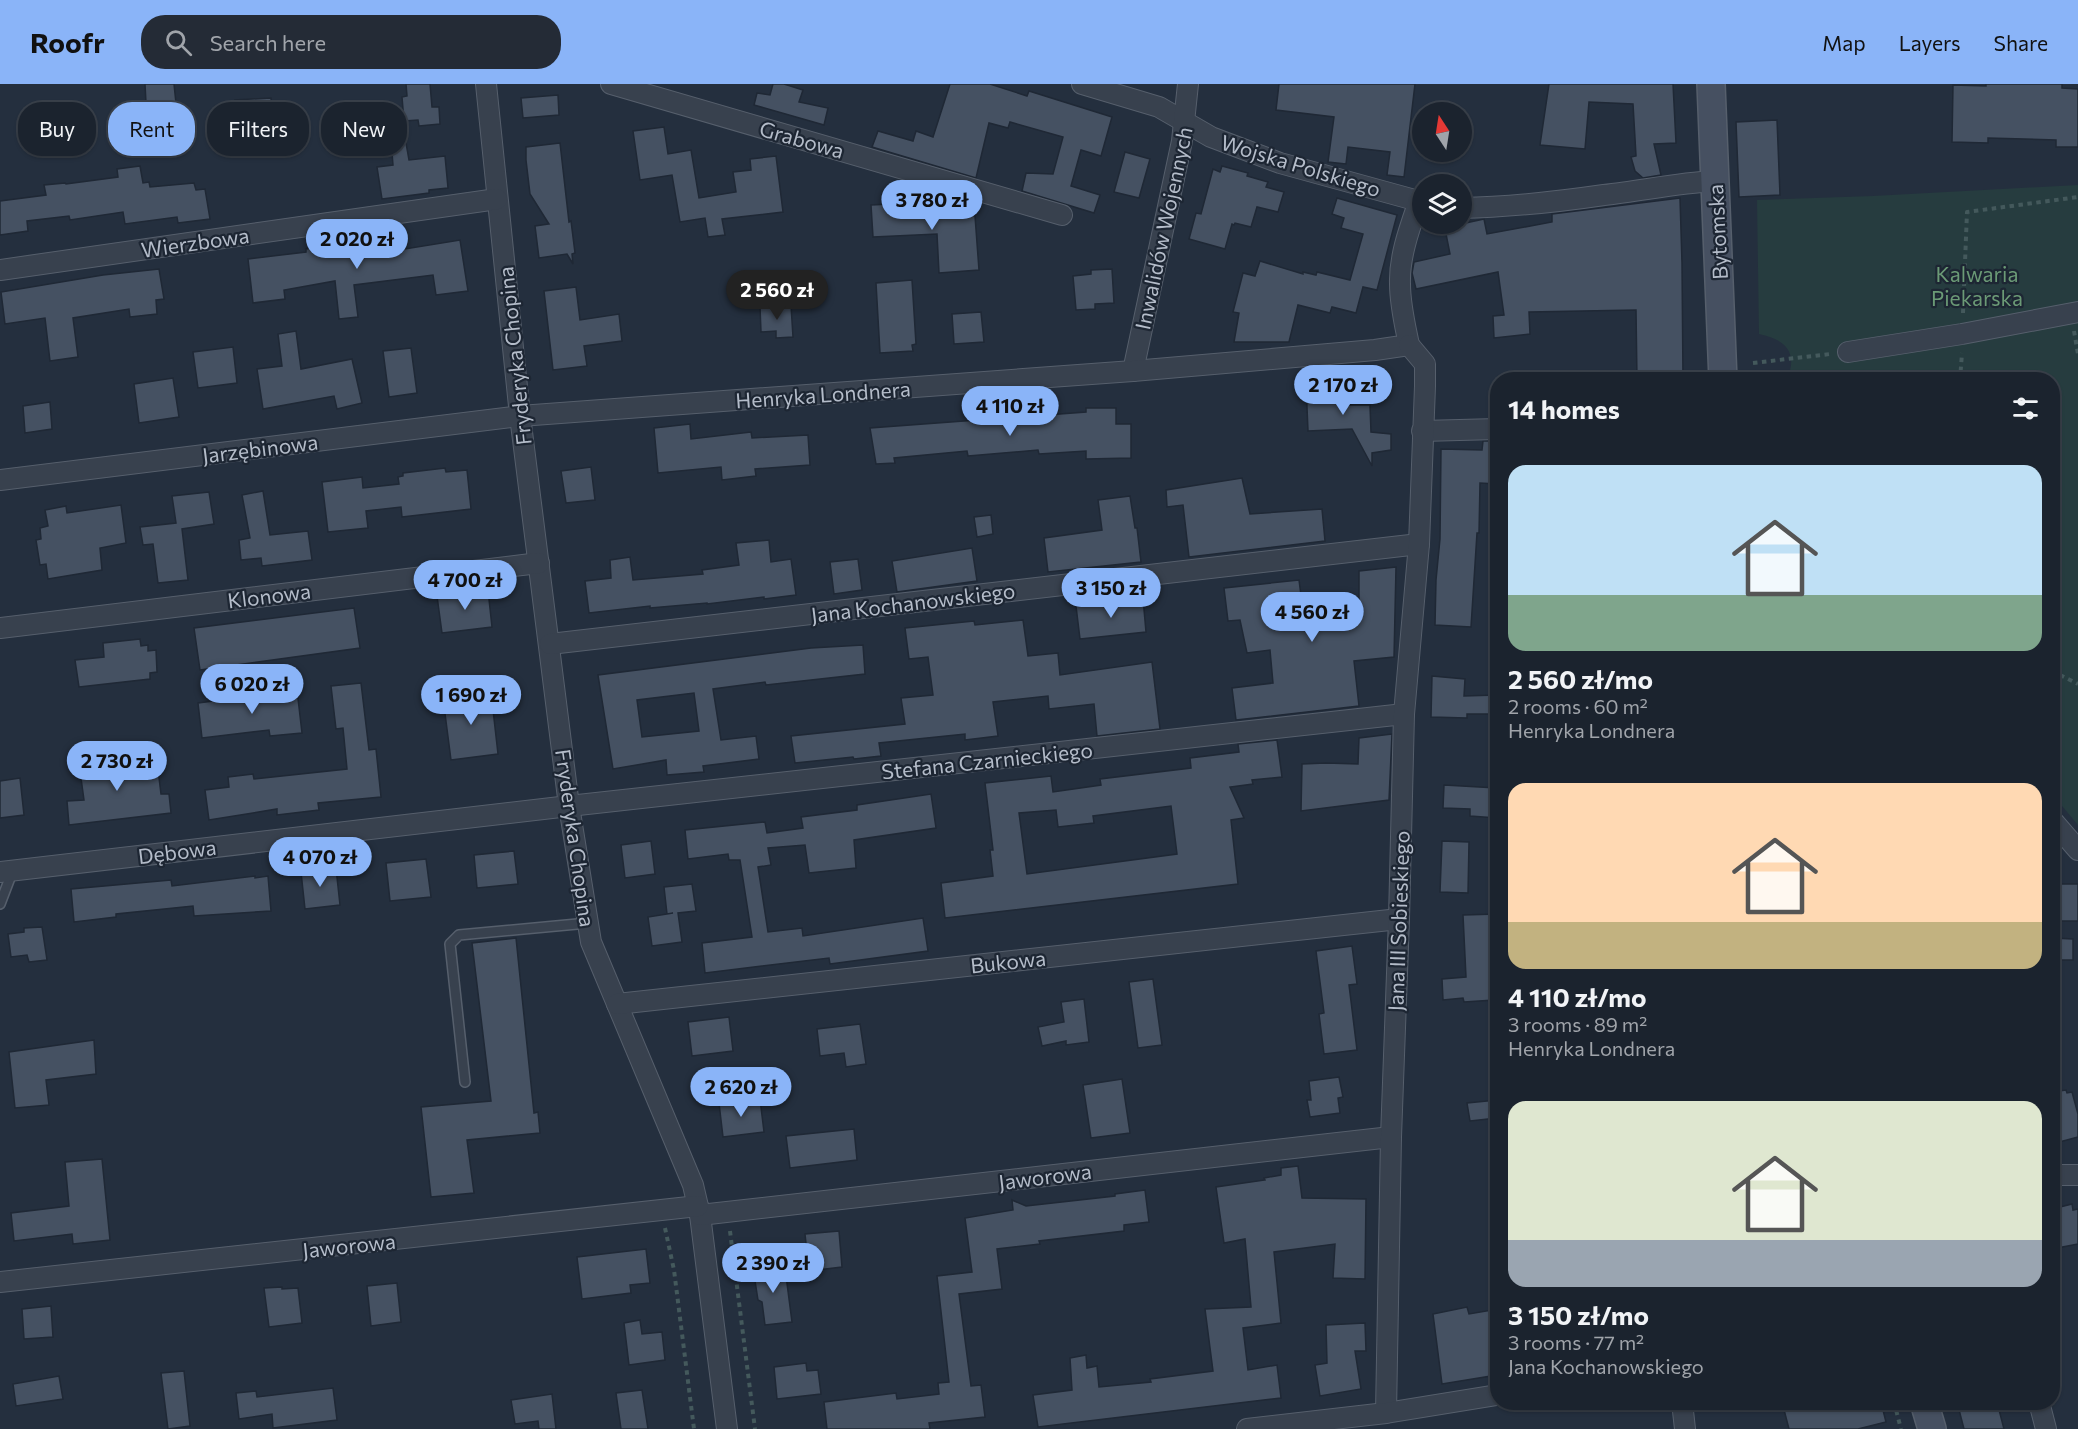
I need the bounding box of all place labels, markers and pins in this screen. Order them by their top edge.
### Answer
pin: 3 780 zł [870,180,994,231]
pin: 2 020 zł [295,219,419,270]
pin: 2 560 zł [715,270,839,321]
pin: 2 170 zł [1281,365,1405,416]
pin: 4 110 zł [948,386,1072,437]
pin: 4 700 zł [403,560,527,611]
pin: 3 150 zł [1049,568,1173,619]
pin: 4 560 zł [1250,592,1374,643]
pin: 6 020 zł [190,664,314,715]
pin: 1 690 zł [409,675,533,726]
pin: 2 730 zł [55,741,179,792]
pin: 4 070 zł [258,837,382,888]
pin: 2 620 zł [679,1067,803,1118]
pin: 2 390 zł [711,1243,835,1294]

